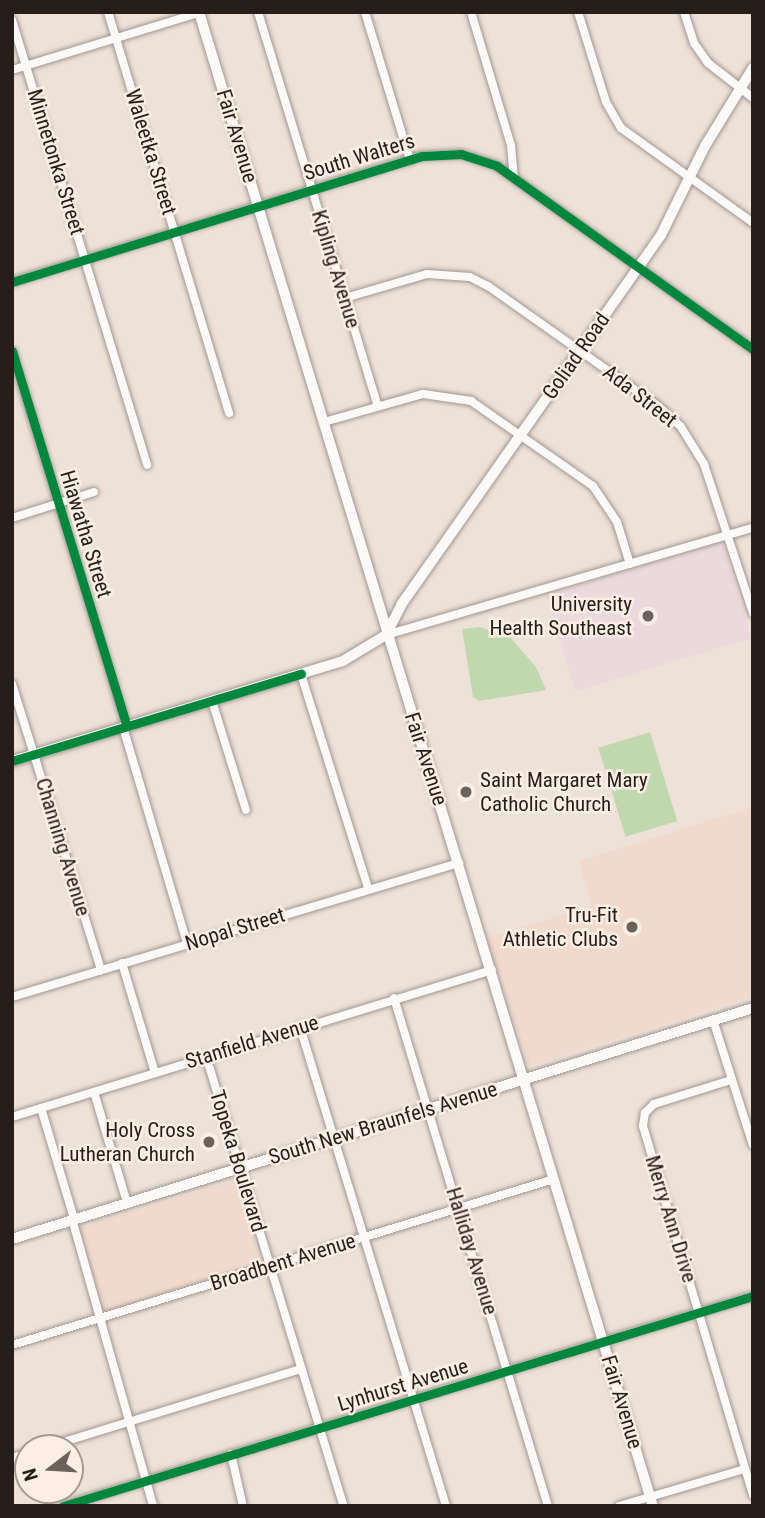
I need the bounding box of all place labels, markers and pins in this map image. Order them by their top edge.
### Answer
place label: University Health Southeast [489,591,632,641]
marker: University Health Southeast [638,606,658,626]
place label: Saint Margaret Mary Catholic Church [480,767,648,817]
marker: Saint Margaret Mary Catholic Church [458,784,474,800]
place label: Tru-Fit Athletic Clubs [503,902,618,952]
marker: Tru-Fit Athletic Clubs [624,919,640,935]
place label: Holy Cross Lutheran Church [60,1117,195,1167]
marker: Holy Cross Lutheran Church [201,1134,217,1150]

